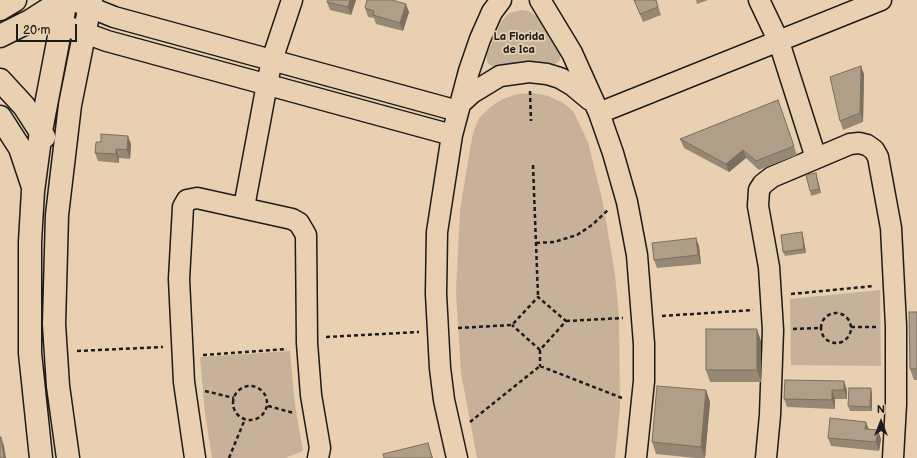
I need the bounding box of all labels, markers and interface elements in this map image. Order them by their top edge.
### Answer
scale bar [18,16,79,42]
text: 20 m [23,23,50,38]
district label: La Florida de Ica [494,30,544,56]
north arrow [861,402,901,442]
text: N [877,403,885,416]

